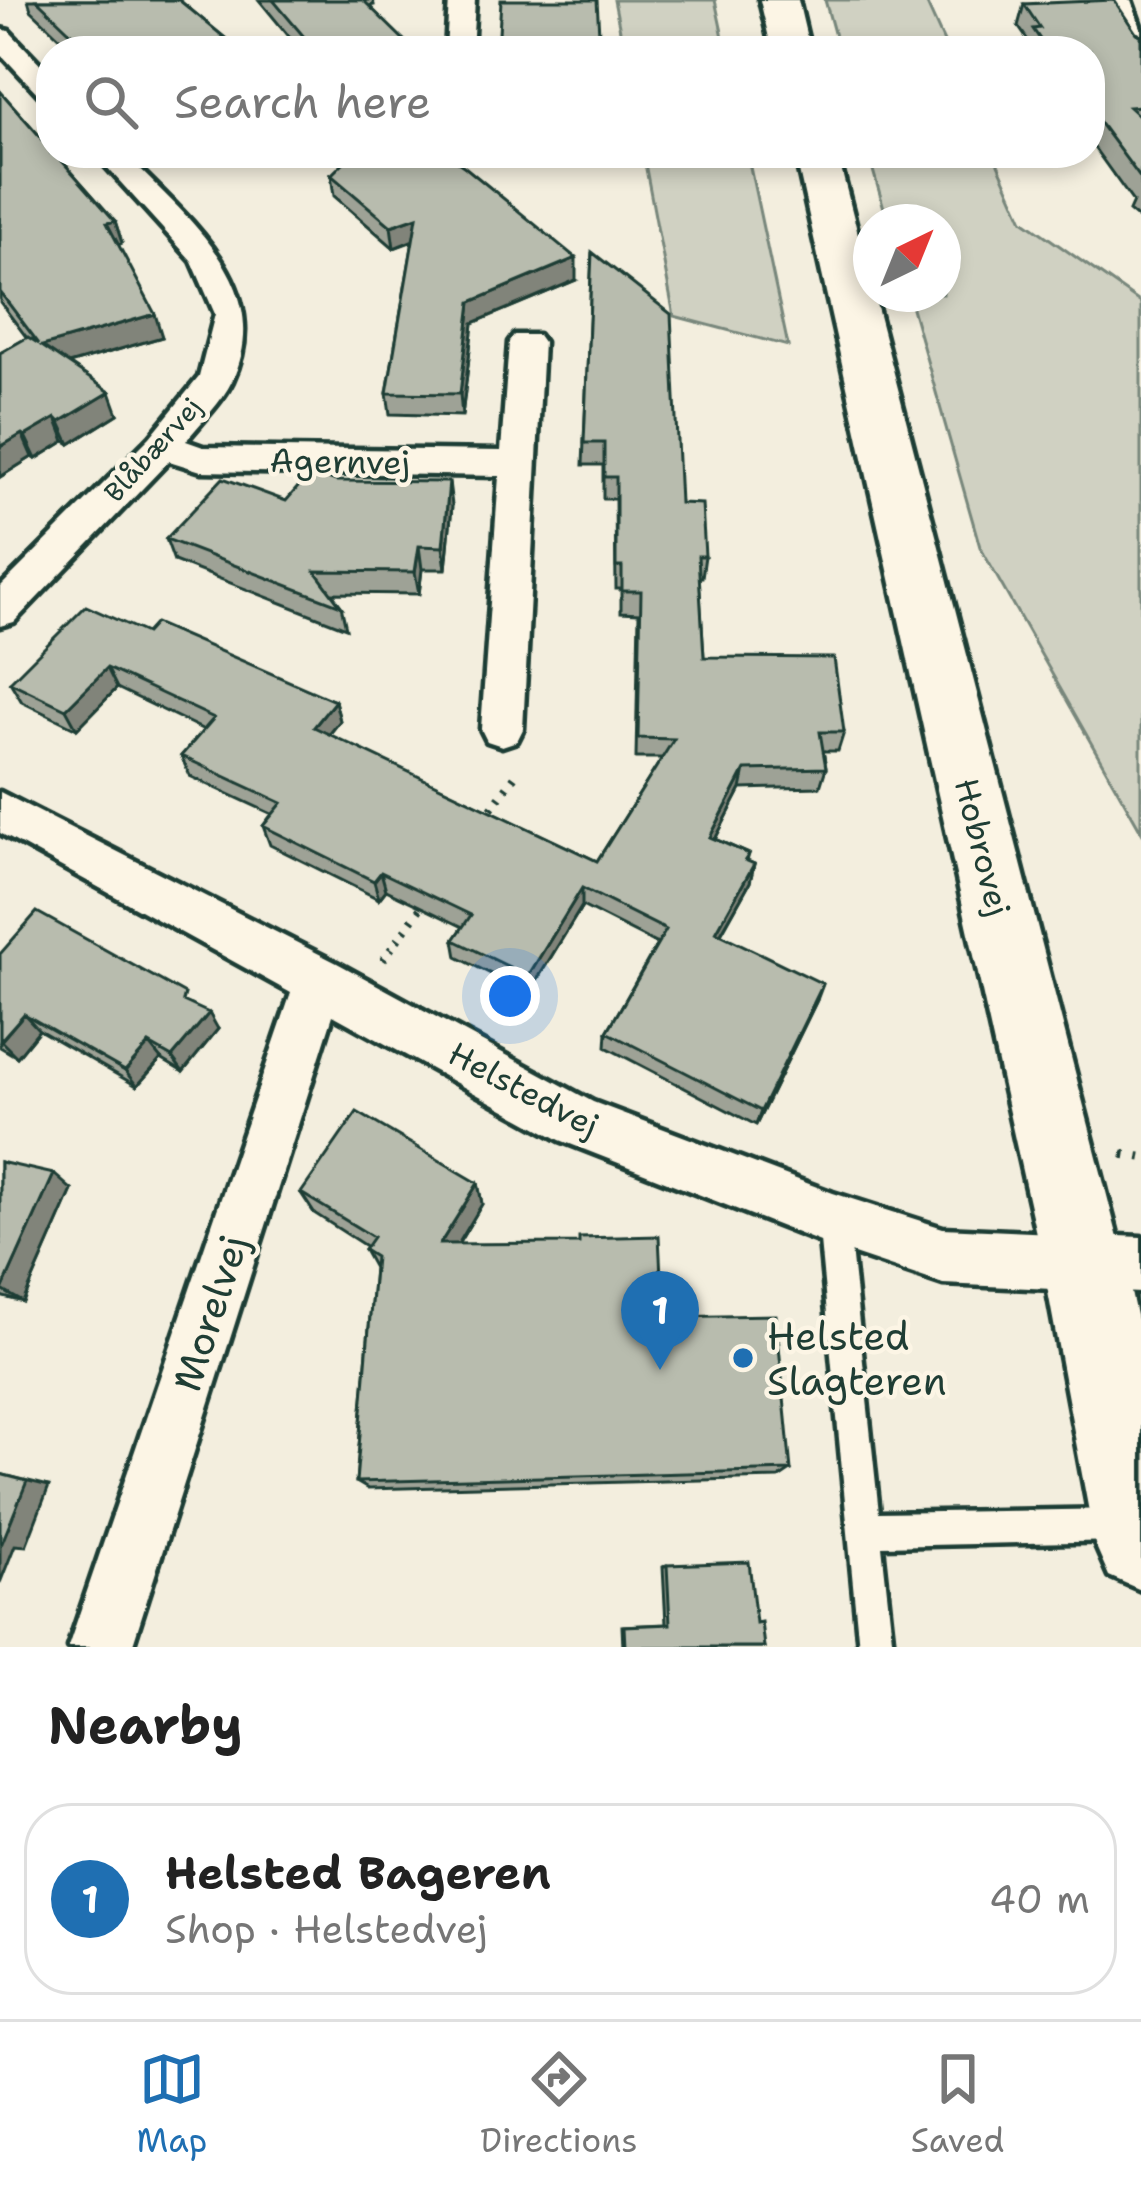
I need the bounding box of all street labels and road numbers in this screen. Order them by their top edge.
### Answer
street label: Blåbærvej [96,389,210,510]
street label: Agernvej [269,438,411,485]
street label: Hobrovej [944,774,1021,921]
street label: Helstedvej [441,1031,607,1148]
street label: Morelvej [160,1228,260,1398]

